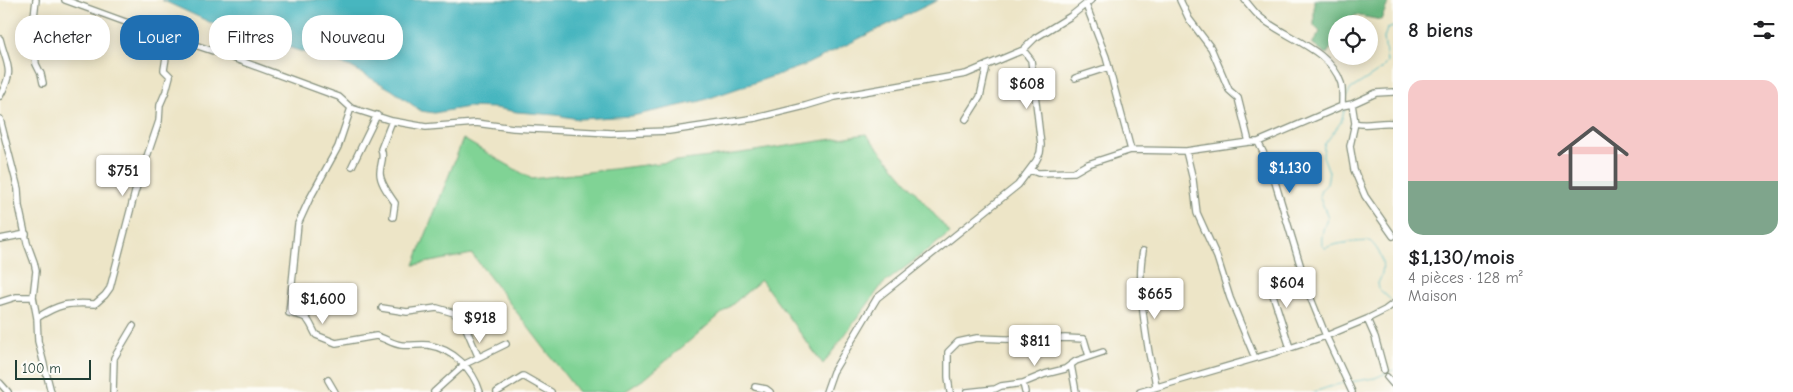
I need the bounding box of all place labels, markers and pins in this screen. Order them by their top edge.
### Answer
pin: $608 [997,68,1057,110]
pin: $1,130 [1249,152,1331,194]
pin: $751 [93,154,153,197]
pin: $604 [1257,266,1317,309]
pin: $665 [1125,278,1185,320]
pin: $1,600 [282,282,364,325]
pin: $918 [450,302,510,344]
pin: $811 [1005,324,1065,367]

